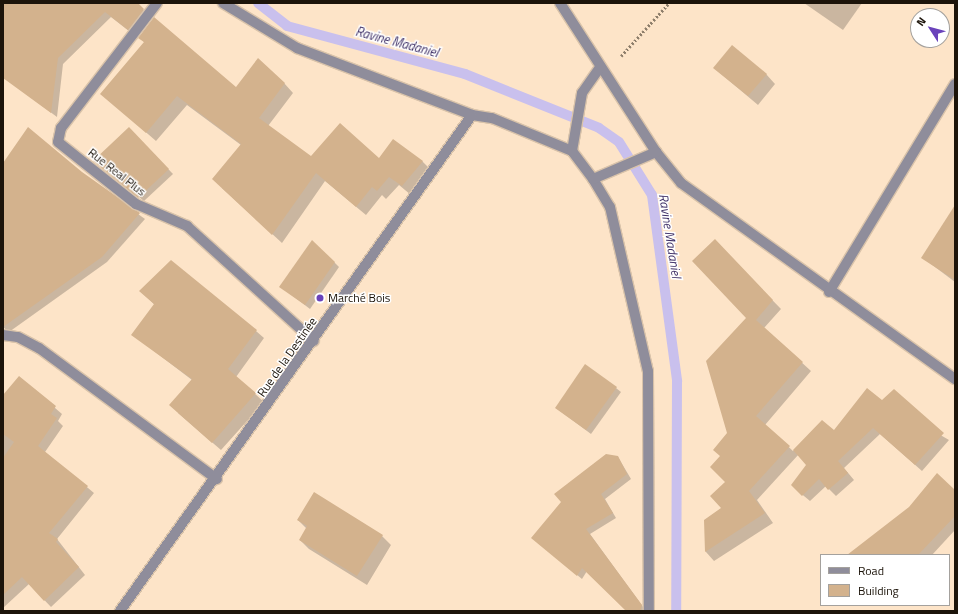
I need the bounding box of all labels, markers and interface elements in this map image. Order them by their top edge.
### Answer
north arrow [910,8,950,48]
text: N [912,14,930,29]
water label: Ravine Madaniel [354,23,440,61]
street label: Rue Real Plus [85,145,149,199]
water label: Ravine Madaniel [656,193,684,279]
place label: Marché Bois [328,291,390,305]
marker: Marché Bois [315,293,325,303]
street label: Rue de la Destinée [254,314,320,400]
legend [820,554,950,606]
text: Road [858,561,884,580]
text: Building [858,581,899,600]

